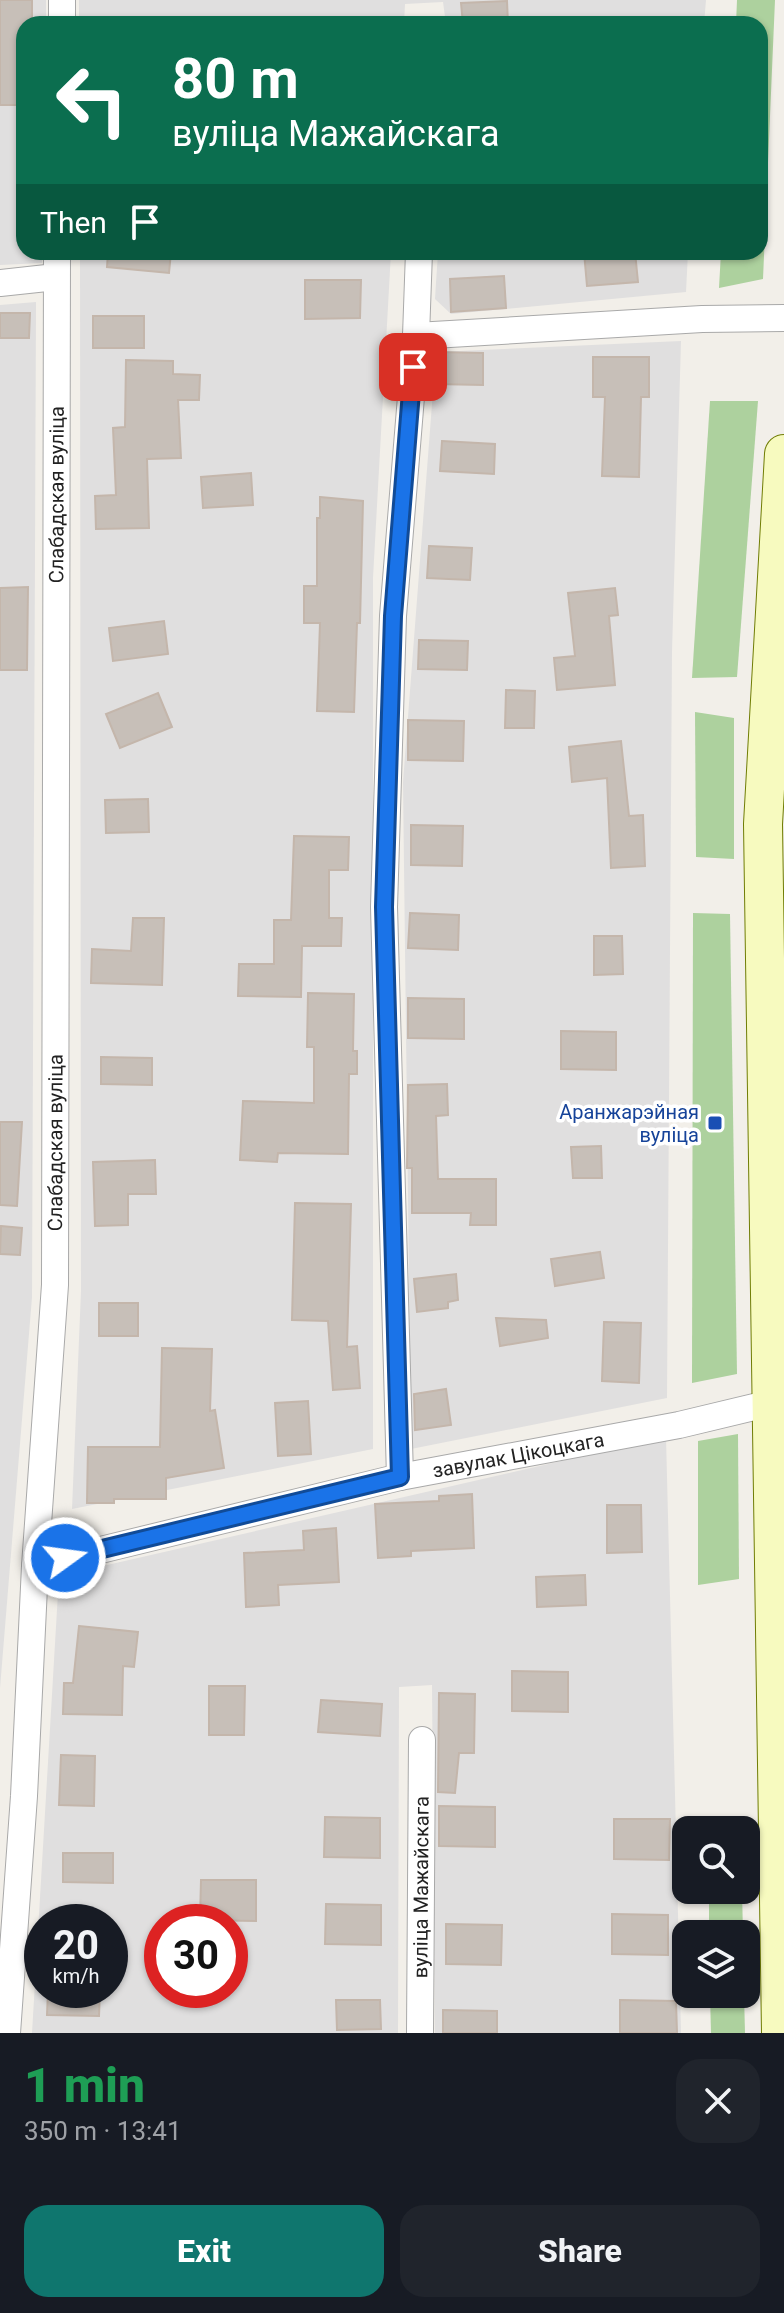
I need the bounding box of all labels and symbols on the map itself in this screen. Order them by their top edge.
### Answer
pin [379,333,447,401]
street label: Слабадская вуліца [44,406,69,583]
street label: Слабадская вуліца [43,1054,67,1231]
place label: Аранжарэйная вуліца [559,1100,699,1147]
marker: Аранжарэйная вуліца [706,1114,724,1132]
street label: завулак Цікоцкага [431,1427,606,1483]
position arrow [23,1516,107,1600]
street label: вуліца Мажайскага [408,1796,434,1978]
speed limit sign: 30 [144,1904,248,2008]

